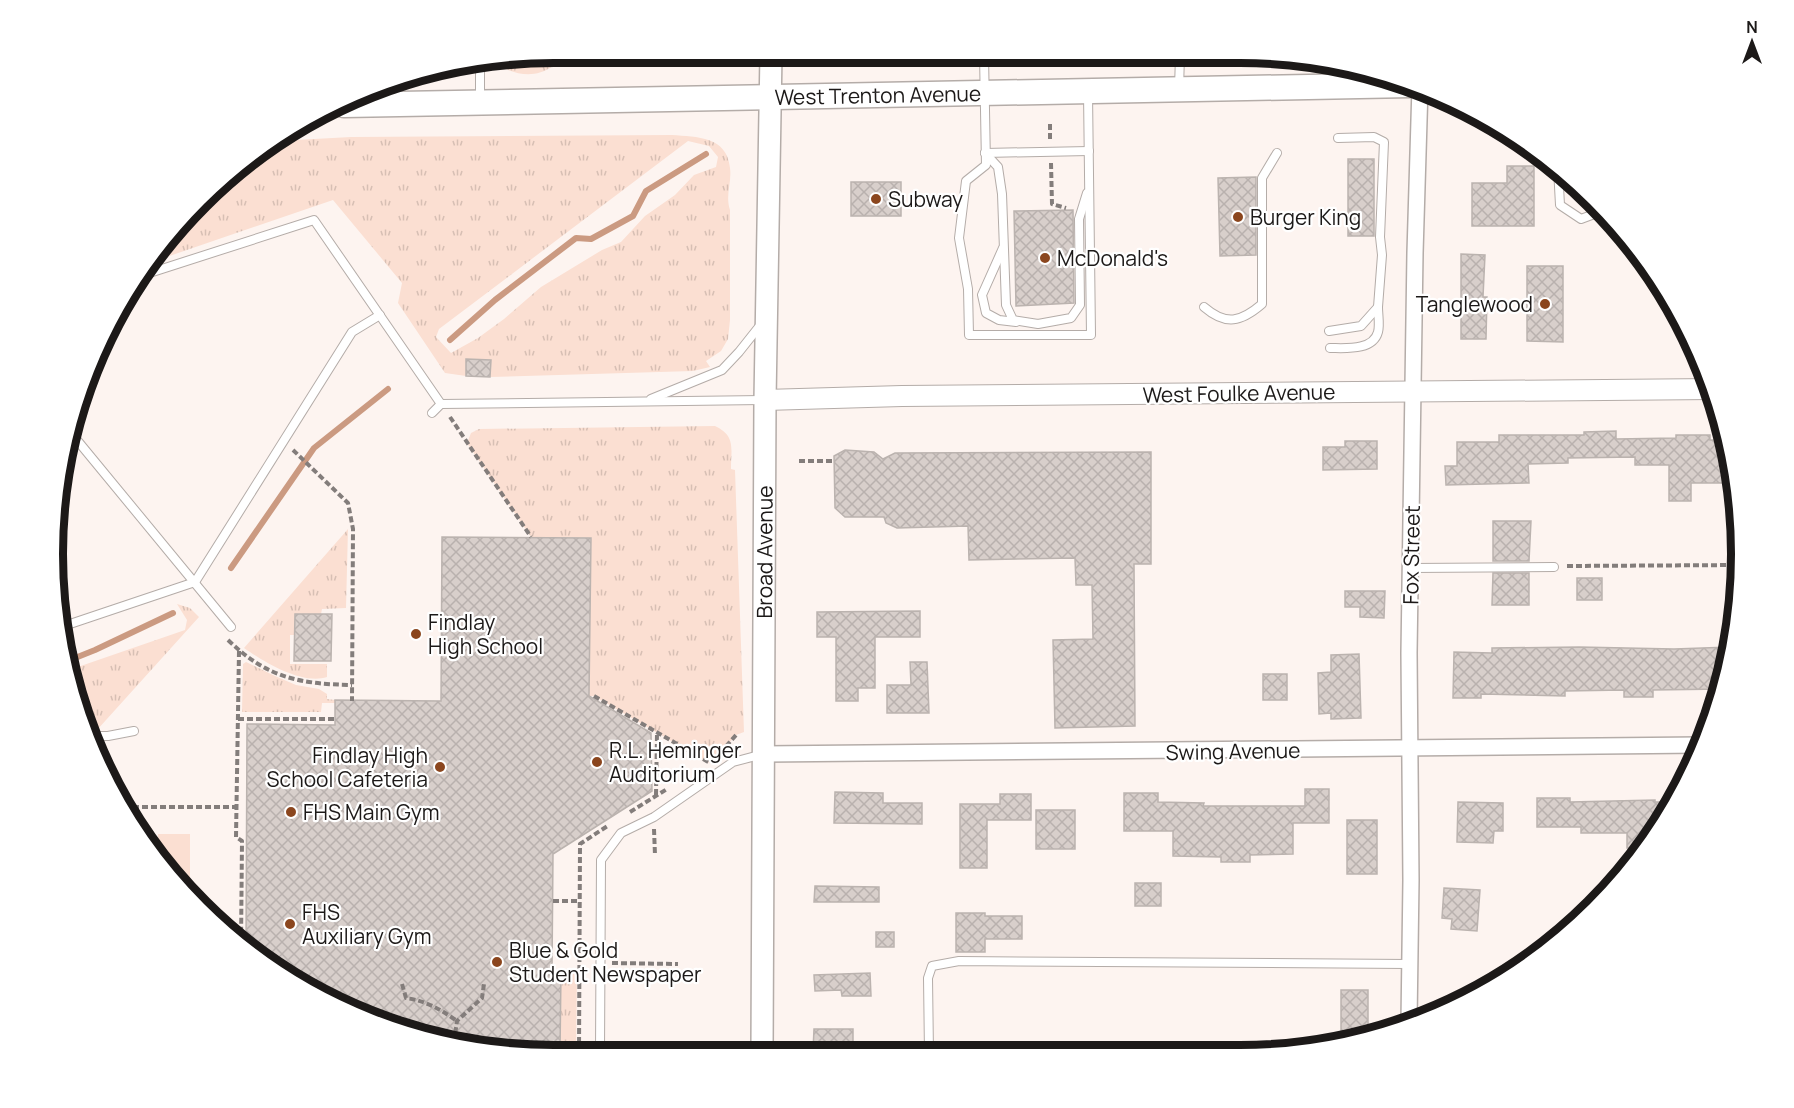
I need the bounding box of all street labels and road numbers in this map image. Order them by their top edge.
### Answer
street label: West Trenton Avenue [774,79,981,111]
street label: West Foulke Avenue [1142,377,1336,409]
street label: Broad Avenue [750,485,779,619]
street label: Fox Street [1396,505,1426,605]
street label: Swing Avenue [1165,736,1301,766]

